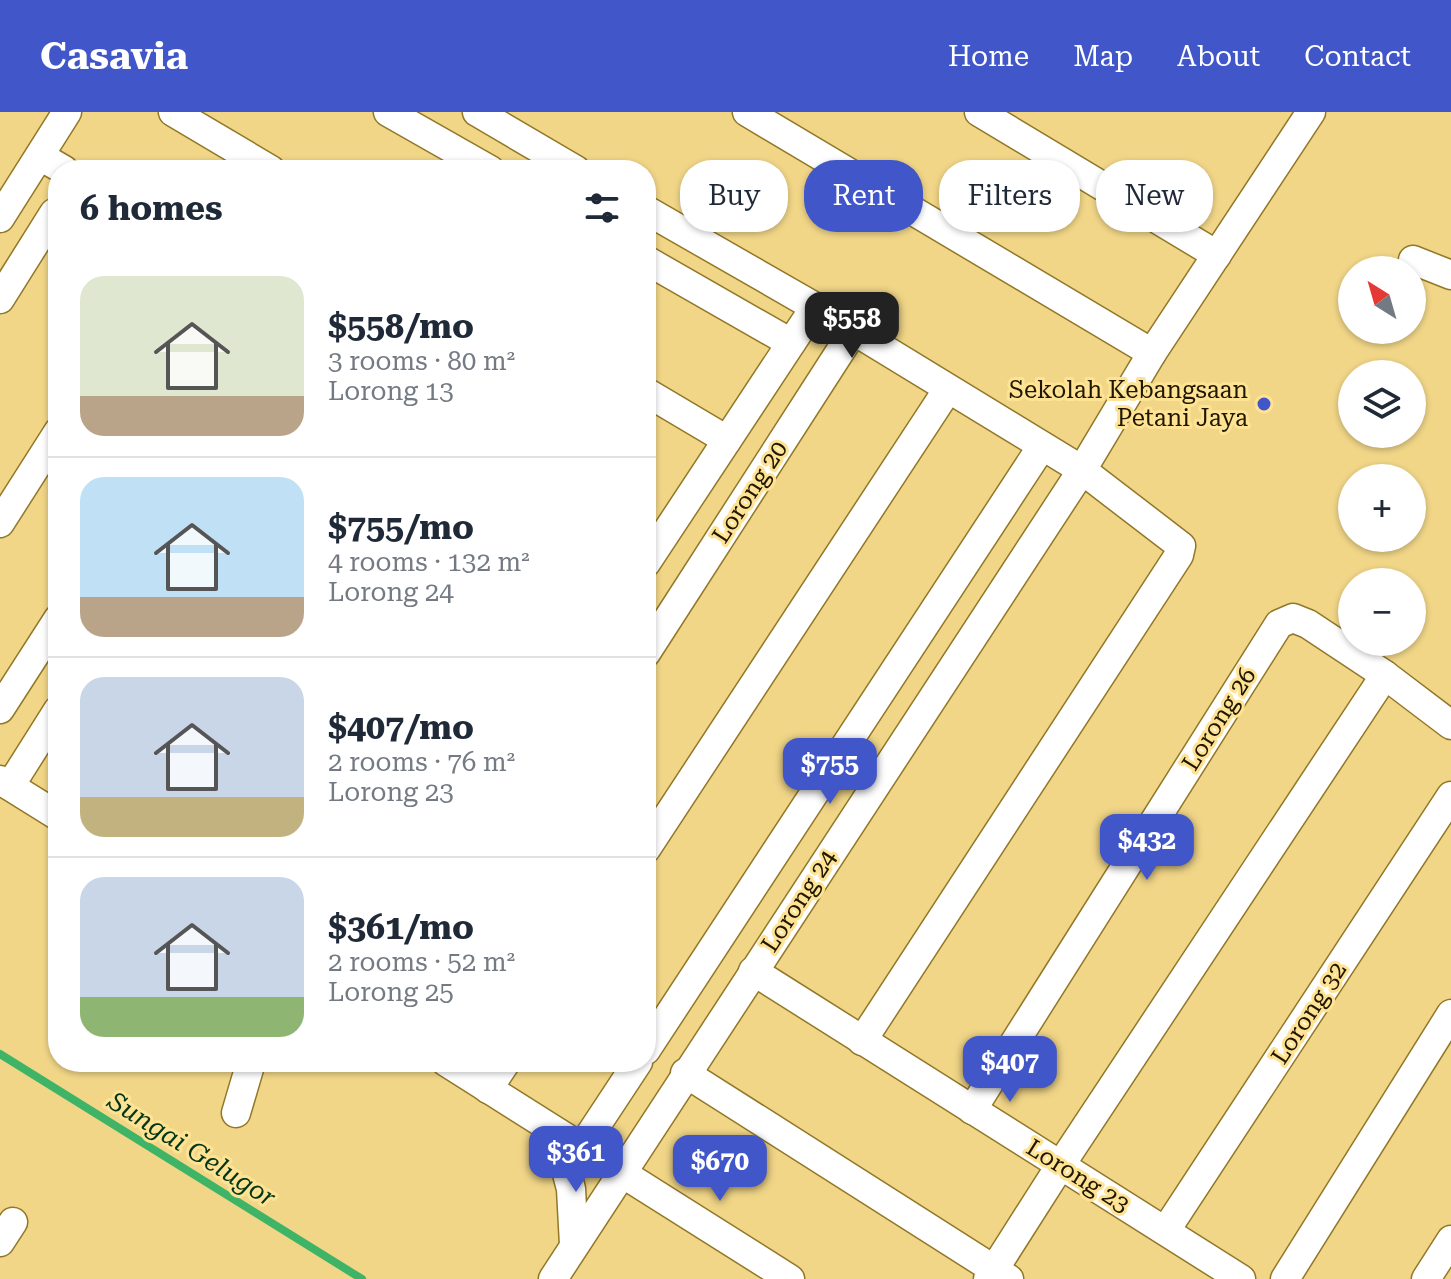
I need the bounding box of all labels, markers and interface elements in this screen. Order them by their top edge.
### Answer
text: Casavia [40,34,188,78]
text: Home [948,40,1029,73]
text: Map [1073,40,1133,73]
text: About [1177,40,1260,73]
text: Contact [1304,40,1411,73]
chip: Buy [680,160,788,232]
chip: Rent [804,160,923,232]
chip: Filters [939,160,1080,232]
chip: New [1096,160,1213,232]
icon: filters [580,186,624,230]
text: 6 homes [80,188,223,228]
north arrow [1338,256,1426,344]
map controls [1338,256,1426,656]
pin: $558 [805,292,899,360]
text: $558 [823,303,881,333]
text: $558/mo [328,306,474,346]
icon: home [144,308,240,404]
text: 3 rooms · 80 m² [328,346,515,376]
button: layers [1338,360,1426,448]
text: Lorong 13 [328,376,454,406]
place label: Sekolah Kebangsaan Petani Jaya [1009,376,1248,432]
marker: Sekolah Kebangsaan Petani Jaya [1255,395,1273,413]
street label: Lorong 20 [707,436,793,548]
button: + [1338,464,1426,552]
text: $755/mo [328,507,474,547]
icon: home [144,509,240,605]
text: 4 rooms · 132 m² [328,547,530,577]
button: − [1338,568,1426,656]
text: Lorong 24 [328,577,454,607]
street label: Lorong 26 [1176,662,1262,776]
text: $407/mo [328,707,474,747]
icon: home [144,709,240,805]
pin: $755 [783,738,877,806]
text: 2 rooms · 76 m² [328,747,515,777]
text: $755 [801,749,859,779]
text: Lorong 23 [328,777,454,807]
pin: $432 [1100,814,1194,882]
text: $432 [1118,825,1176,855]
street label: Lorong 24 [756,844,843,957]
text: $361/mo [328,907,474,947]
icon: home [144,909,240,1005]
text: 2 rooms · 52 m² [328,947,515,977]
street label: Lorong 32 [1266,957,1352,1069]
text: Lorong 25 [328,977,454,1007]
pin: $407 [963,1036,1057,1104]
text: $407 [981,1047,1039,1077]
water label: Sungai Gelugor [102,1085,282,1213]
pin: $361 [529,1126,623,1194]
street label: Lorong 23 [1021,1133,1135,1219]
pin: $670 [673,1135,767,1203]
text: $361 [547,1137,605,1167]
text: $670 [691,1146,749,1176]

